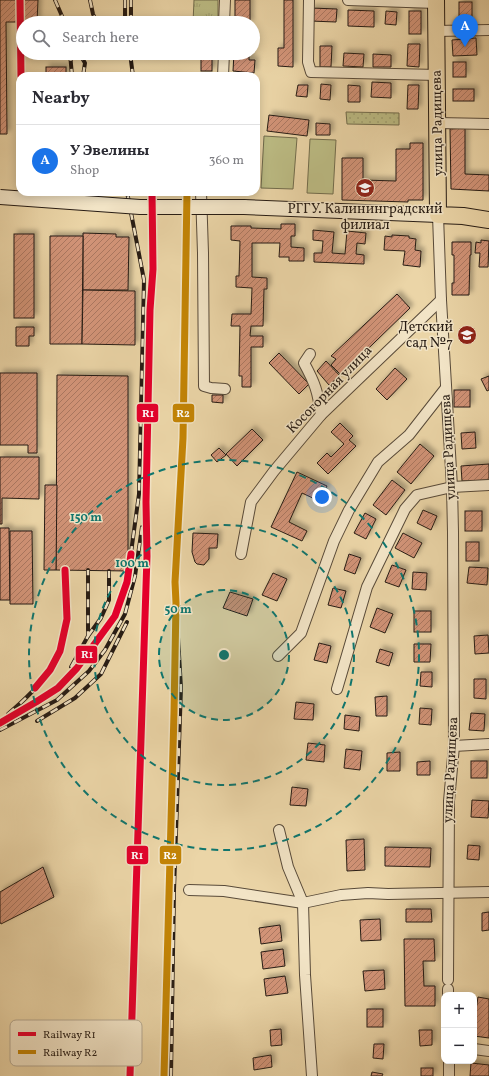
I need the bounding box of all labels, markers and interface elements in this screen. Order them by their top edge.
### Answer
pin: A [452,14,478,47]
search box [16,16,260,60]
icon: search [30,27,52,49]
text: Search here [62,28,139,49]
street label: улица Радищева [428,70,448,176]
text: Nearby [32,87,90,110]
text: У Эвелины [70,141,149,162]
text: A [40,152,50,170]
text: 360 m [209,152,244,170]
text: Shop [70,162,99,180]
school or university icon: РГГУ. Калининградский филиал [354,177,376,199]
place label: РГГУ. Калининградский филиал [287,200,443,235]
place label: Детский сад №7 [398,318,453,353]
school or university icon: Детский сад №7 [456,324,478,346]
street label: Косогорная улица [283,342,377,438]
street label: улица Радищева [437,393,461,501]
line badge: R1 [136,403,159,423]
line badge: R2 [172,403,195,423]
text: R1 [142,407,154,422]
text: R2 [176,407,190,422]
your location [312,487,332,507]
text: 150 m [70,510,102,526]
text: 100 m [115,556,149,572]
text: 50 m [164,602,192,618]
line badge: R1 [75,645,98,664]
text: R1 [81,648,93,663]
centre of rings [217,648,231,662]
street label: улица Радищева [439,716,463,824]
line badge: R1 [126,845,149,865]
line badge: R2 [159,845,182,865]
text: R1 [131,849,143,864]
text: R2 [163,849,177,864]
map controls [441,992,477,1064]
button: + [441,992,477,1028]
legend [10,1020,142,1066]
text: Railway R1 [43,1028,96,1043]
button: − [441,1028,477,1064]
text: Railway R2 [43,1046,98,1061]

